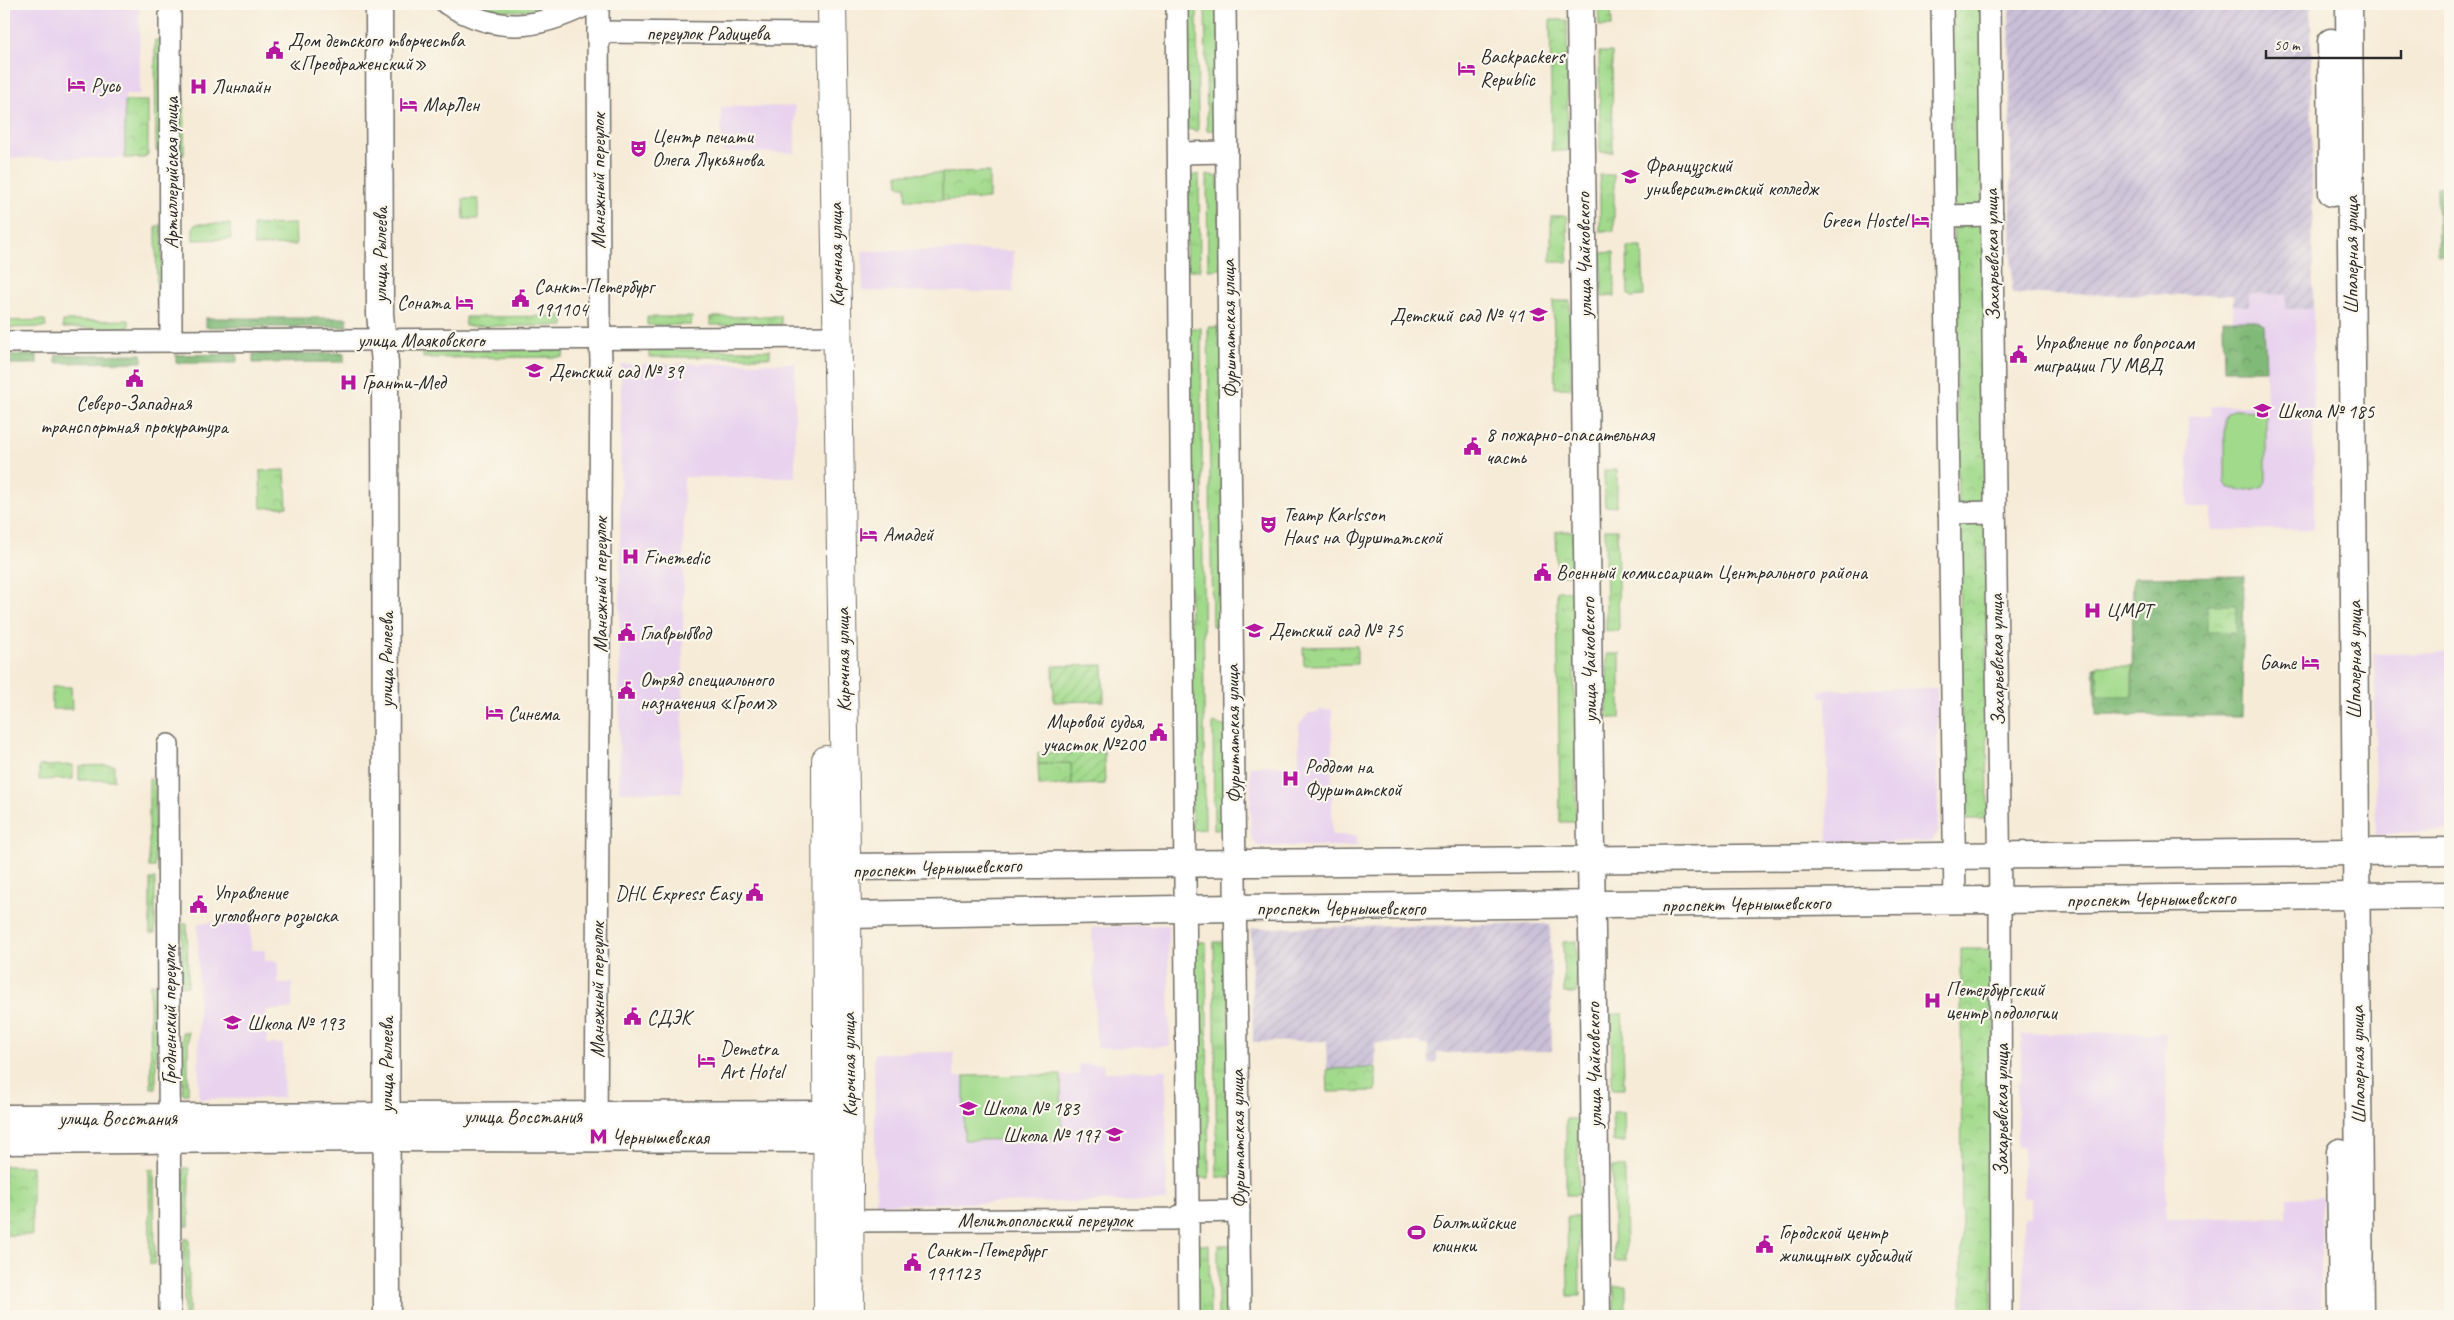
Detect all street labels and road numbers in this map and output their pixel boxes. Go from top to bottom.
street label: переулок Радищева [646,21,772,46]
street label: Артиллерийская улица [159,95,184,249]
street label: Манежный переулок [586,112,611,249]
street label: Захарьевская улица [1978,187,2006,321]
street label: улица Чайковского [1570,191,1598,319]
street label: Шпалерная улица [2339,195,2364,314]
street label: Кирочная улица [823,202,849,307]
street label: улица Рылеева [368,205,393,304]
street label: Фурштатская улица [1215,258,1243,399]
street label: улица Маяковского [356,328,486,353]
street label: Манежный переулок [588,516,613,653]
street label: Захарьевская улица [1983,592,2011,726]
street label: улица Чайковского [1575,596,1603,724]
street label: Шпалерная улица [2342,600,2367,719]
street label: Кирочная улица [830,607,856,712]
street label: улица Рылеева [374,610,399,709]
street label: Фурштатская улица [1219,663,1247,804]
street label: проспект Чернышевского [852,853,1023,883]
street label: проспект Чернышевского [2066,885,2237,913]
street label: проспект Чернышевского [1661,890,1832,918]
street label: проспект Чернышевского [1256,896,1427,921]
street label: Манежный переулок [585,921,610,1058]
street label: Гродненский переулок [157,944,182,1085]
street label: улица Чайковского [1580,1001,1608,1129]
street label: Шпалерная улица [2344,1004,2372,1124]
street label: Кирочная улица [836,1012,862,1117]
street label: улица Рылеева [374,1015,399,1114]
street label: Захарьевская улица [1989,1042,2014,1176]
street label: Фурштатская улица [1224,1068,1252,1209]
street label: улица Восстания [463,1104,583,1129]
street label: улица Восстания [58,1106,178,1131]
street label: Мелитопольский переулок [958,1208,1134,1233]

